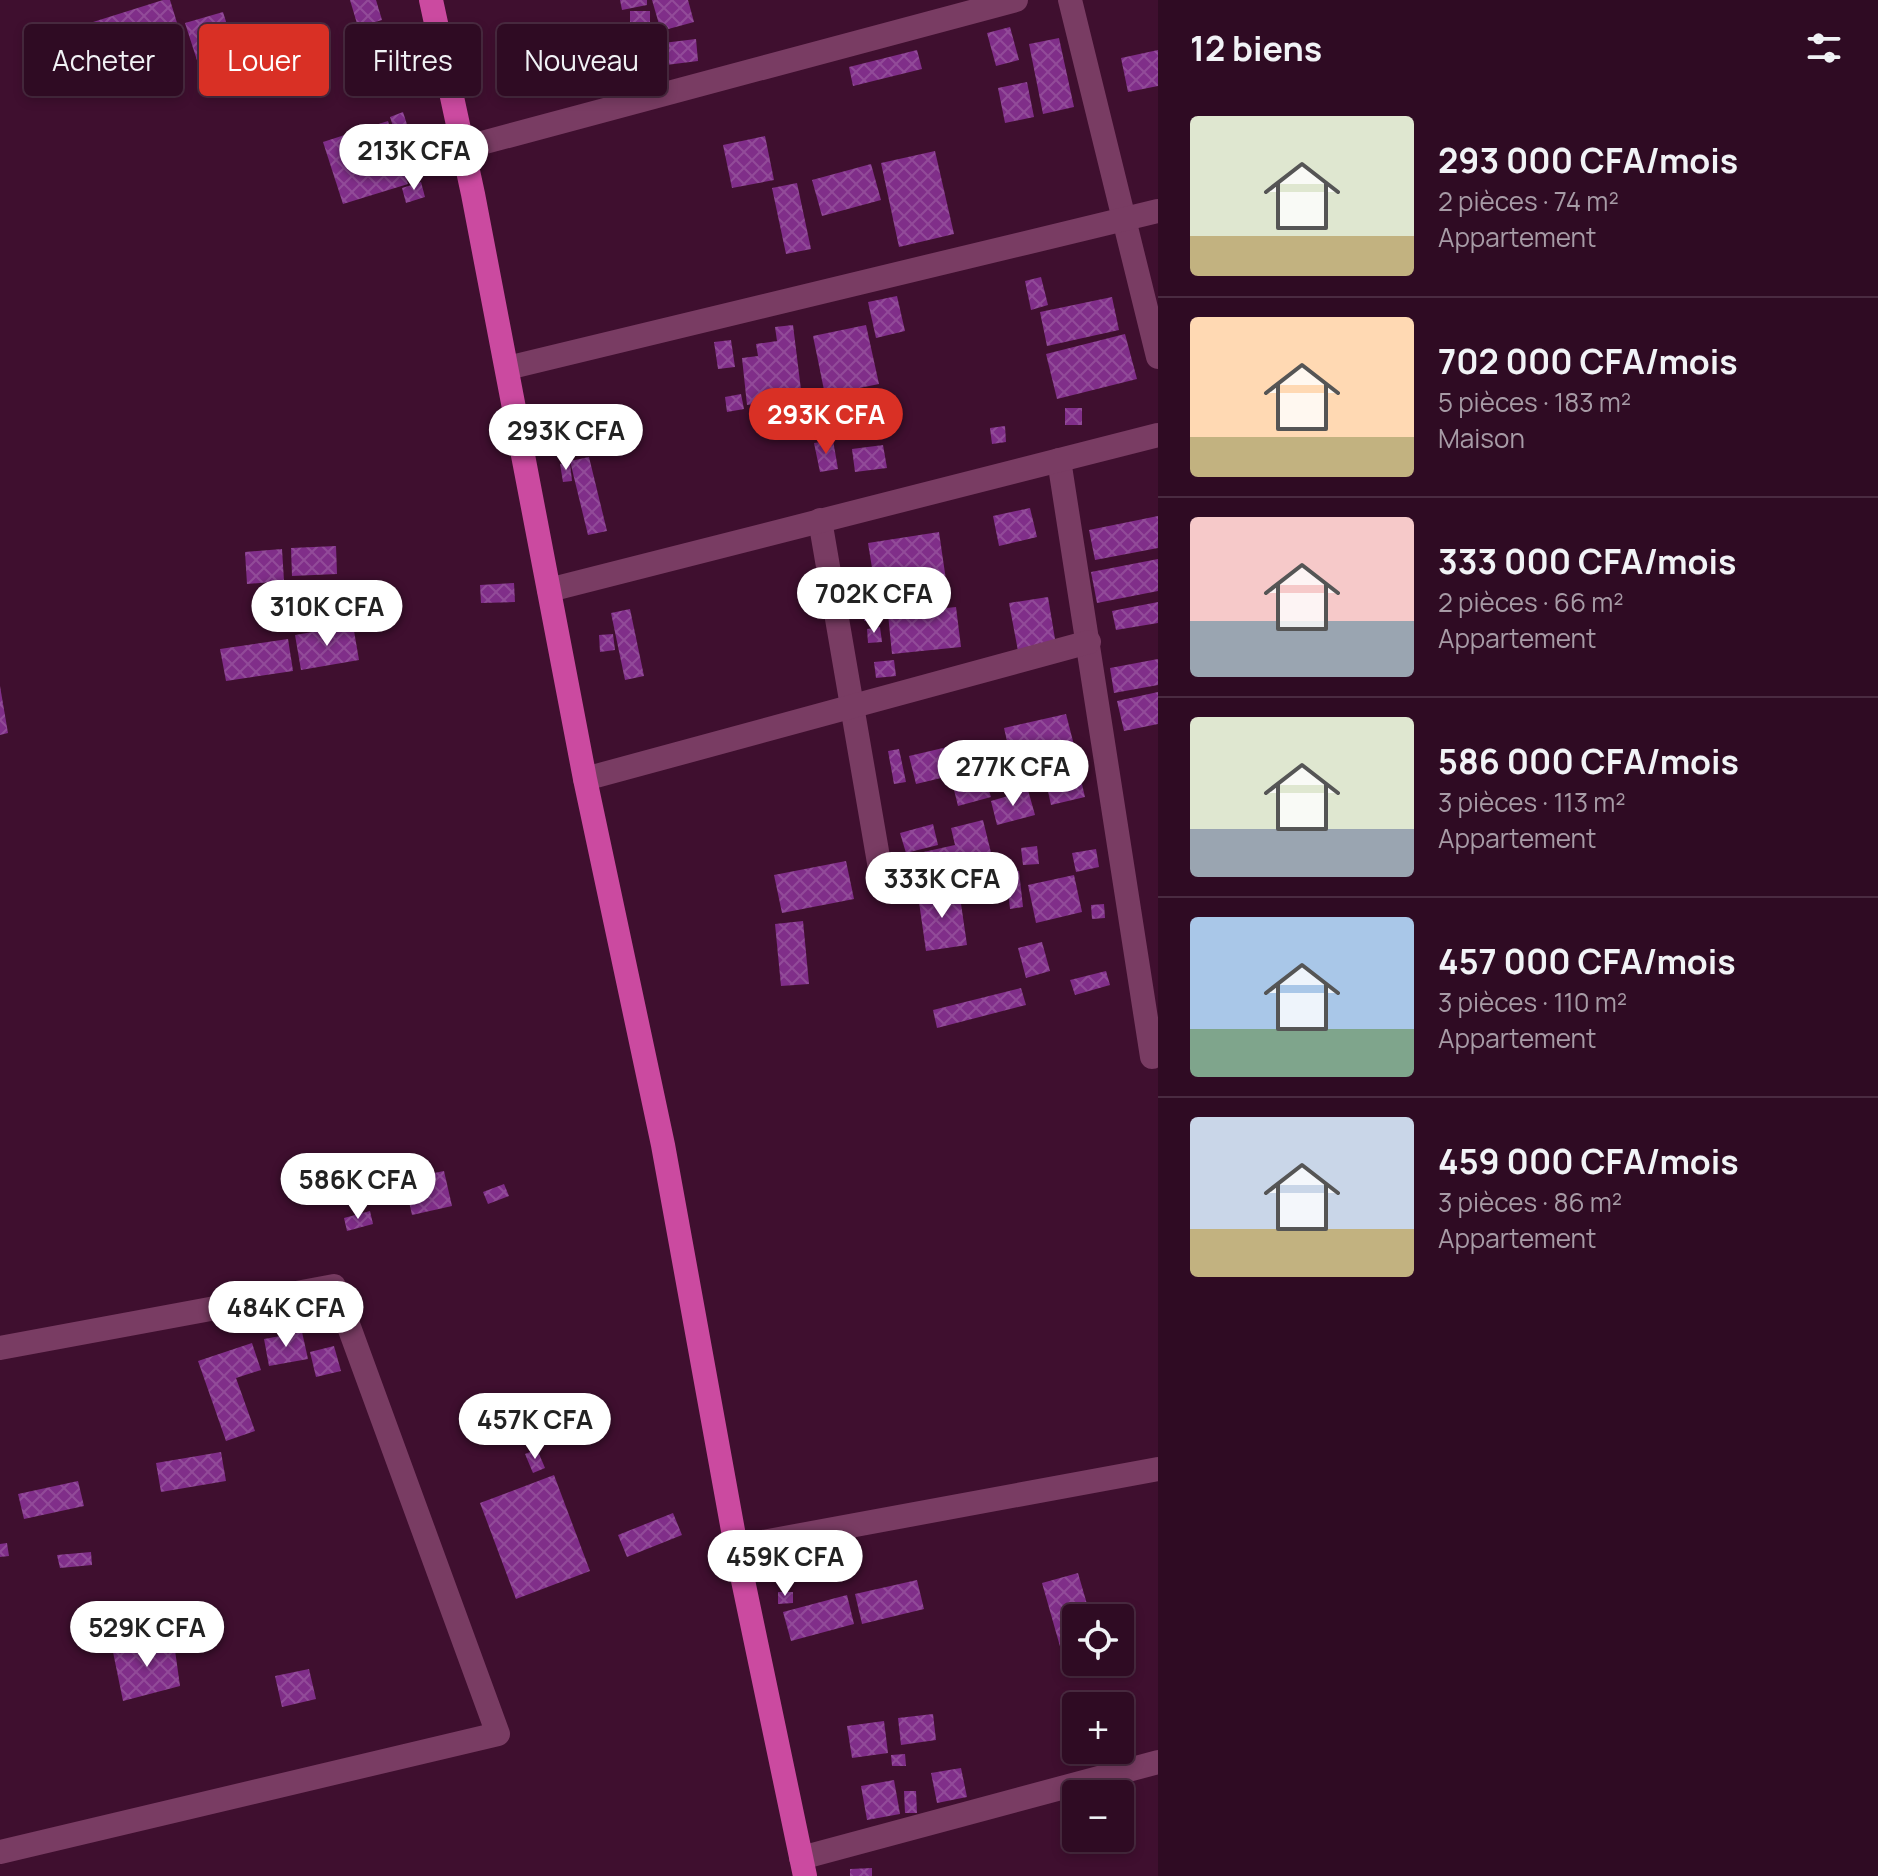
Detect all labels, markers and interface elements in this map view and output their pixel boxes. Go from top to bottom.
chip: Acheter [24,24,183,96]
chip: Louer [199,24,329,96]
chip: Filtres [345,24,481,96]
chip: Nouveau [497,24,667,96]
text: 12 biens [1190,25,1322,71]
icon: filters [1802,26,1846,70]
pin: 213K CFA [331,124,497,192]
text: 213K CFA [357,132,471,168]
text: 293 000 CFA/mois [1438,137,1738,183]
icon: home [1254,148,1350,244]
text: 2 pièces · 74 m² [1438,183,1619,219]
text: Appartement [1438,219,1596,255]
text: 702 000 CFA/mois [1438,338,1738,384]
icon: home [1254,349,1350,445]
text: 5 pièces · 183 m² [1438,384,1631,420]
pin: 293K CFA [743,388,909,456]
text: 293K CFA [767,396,885,432]
pin: 293K CFA [483,404,649,472]
text: 293K CFA [507,412,625,448]
text: Maison [1438,420,1525,456]
text: 333 000 CFA/mois [1438,538,1736,584]
icon: home [1254,549,1350,645]
pin: 702K CFA [791,567,957,635]
text: 702K CFA [815,575,933,611]
pin: 310K CFA [244,580,410,648]
text: 2 pièces · 66 m² [1438,584,1624,620]
text: 310K CFA [269,588,385,624]
text: Appartement [1438,620,1596,656]
text: 586 000 CFA/mois [1438,738,1739,784]
pin: 277K CFA [930,740,1096,808]
text: 277K CFA [956,748,1070,784]
icon: home [1254,749,1350,845]
text: 3 pièces · 113 m² [1438,784,1626,820]
text: Appartement [1438,820,1596,856]
pin: 333K CFA [859,852,1025,920]
text: 333K CFA [884,860,1000,896]
text: 457 000 CFA/mois [1438,938,1736,984]
icon: home [1254,949,1350,1045]
text: 3 pièces · 110 m² [1438,984,1627,1020]
text: Appartement [1438,1020,1596,1056]
text: 459 000 CFA/mois [1438,1138,1739,1184]
icon: home [1254,1149,1350,1245]
pin: 586K CFA [275,1153,441,1221]
text: 586K CFA [299,1161,417,1197]
text: 3 pièces · 86 m² [1438,1184,1622,1220]
text: Appartement [1438,1220,1596,1256]
pin: 484K CFA [203,1281,369,1349]
text: 484K CFA [226,1289,346,1325]
pin: 457K CFA [452,1393,618,1461]
text: 457K CFA [477,1401,593,1437]
pin: 459K CFA [702,1530,868,1598]
text: 459K CFA [726,1538,844,1574]
pin: 529K CFA [64,1601,230,1669]
map controls [1062,1604,1134,1852]
button: locate [1062,1604,1134,1676]
text: 529K CFA [88,1609,206,1645]
button: + [1062,1692,1134,1764]
button: − [1062,1780,1134,1852]

